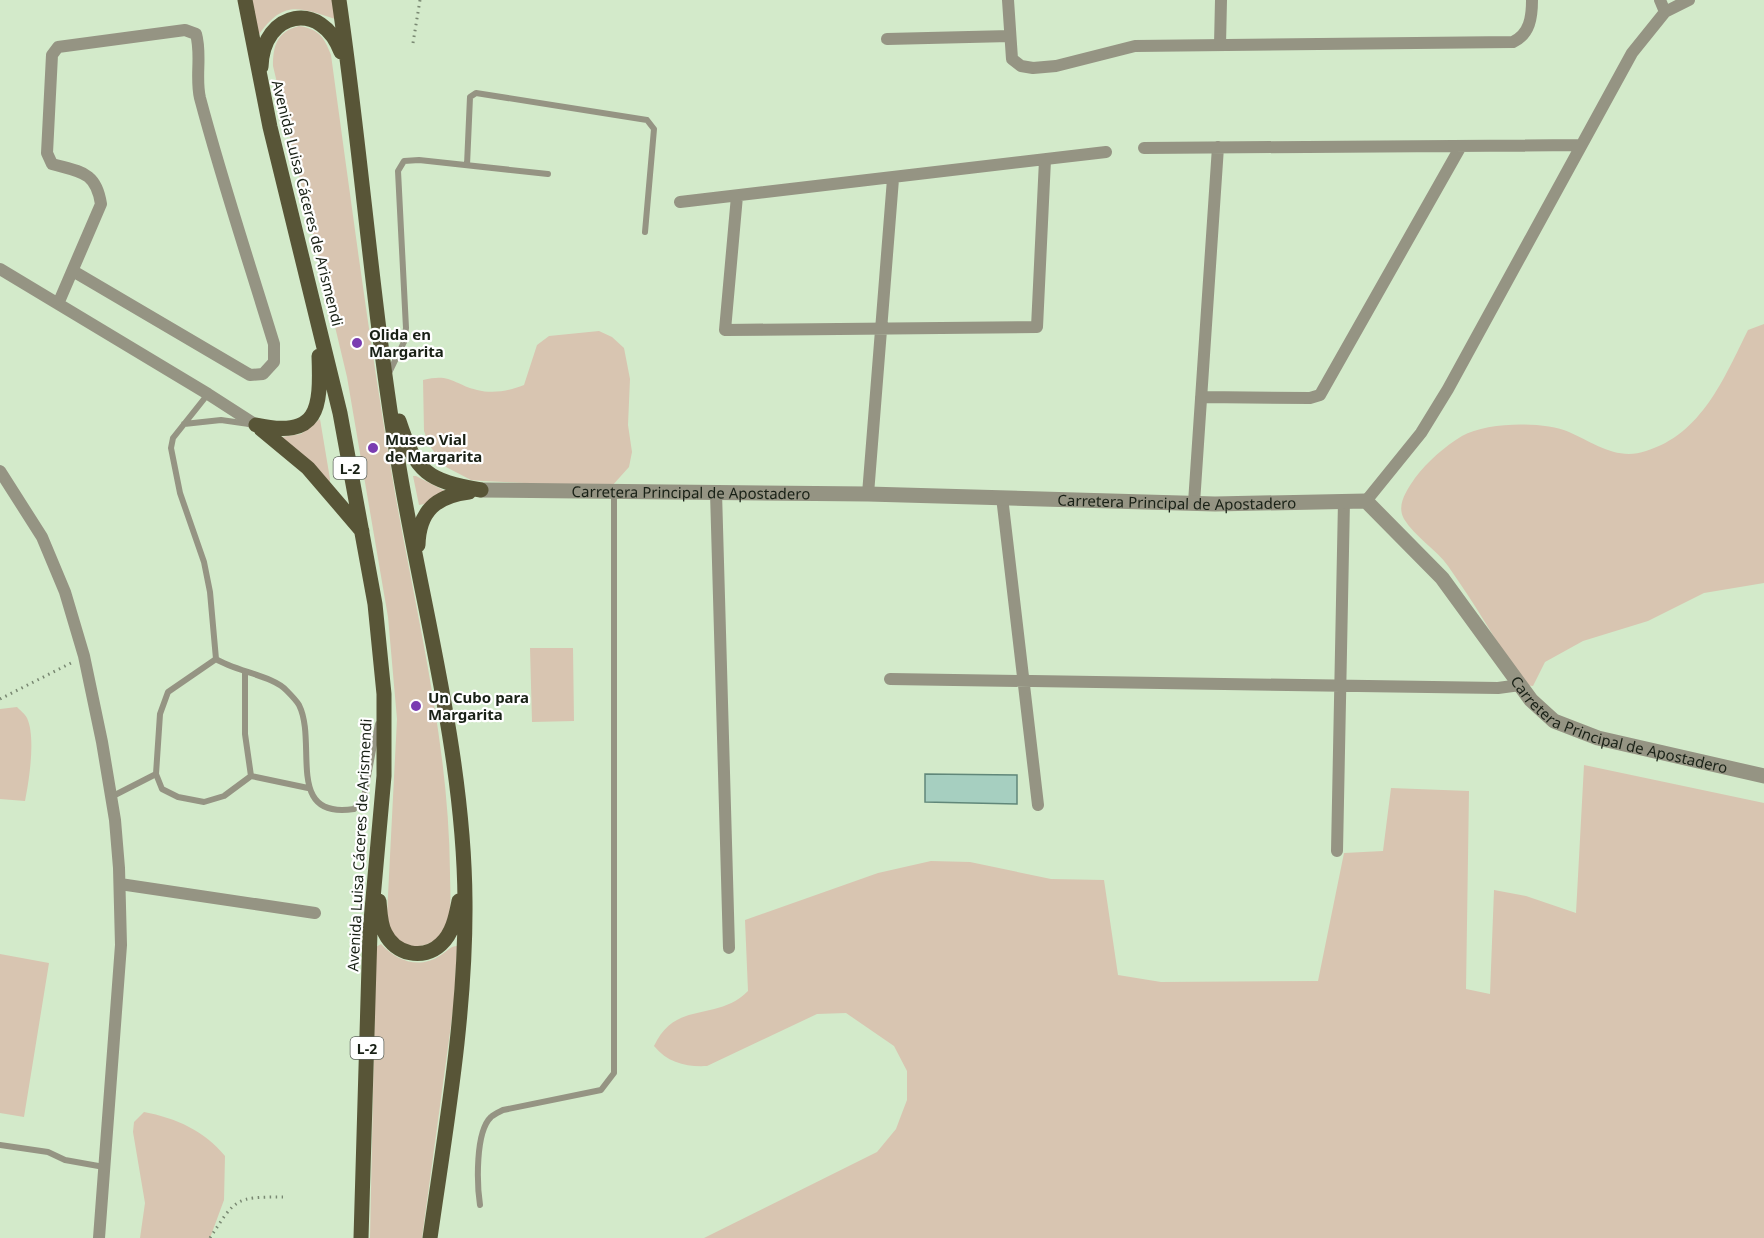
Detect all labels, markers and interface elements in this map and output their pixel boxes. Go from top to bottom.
street label: Avenida Luisa Cáceres de Arismendi [268,78,348,328]
place label: Olida en Margarita [369,324,444,361]
marker: Olida en Margarita [350,336,364,350]
place label: Museo Vial de Margarita [385,429,482,466]
marker: Museo Vial de Margarita [366,441,380,455]
road number: L-2 [334,457,366,479]
street label: Carretera Principal de Apostadero [571,481,810,503]
street label: Carretera Principal de Apostadero [1057,489,1296,514]
street label: Carretera Principal de Apostadero [1507,672,1730,777]
place label: Un Cubo para Margarita [428,687,529,724]
marker: Un Cubo para Margarita [409,699,423,713]
street label: Avenida Luisa Cáceres de Arismendi [342,718,376,972]
road number: L-2 [350,1037,384,1059]

